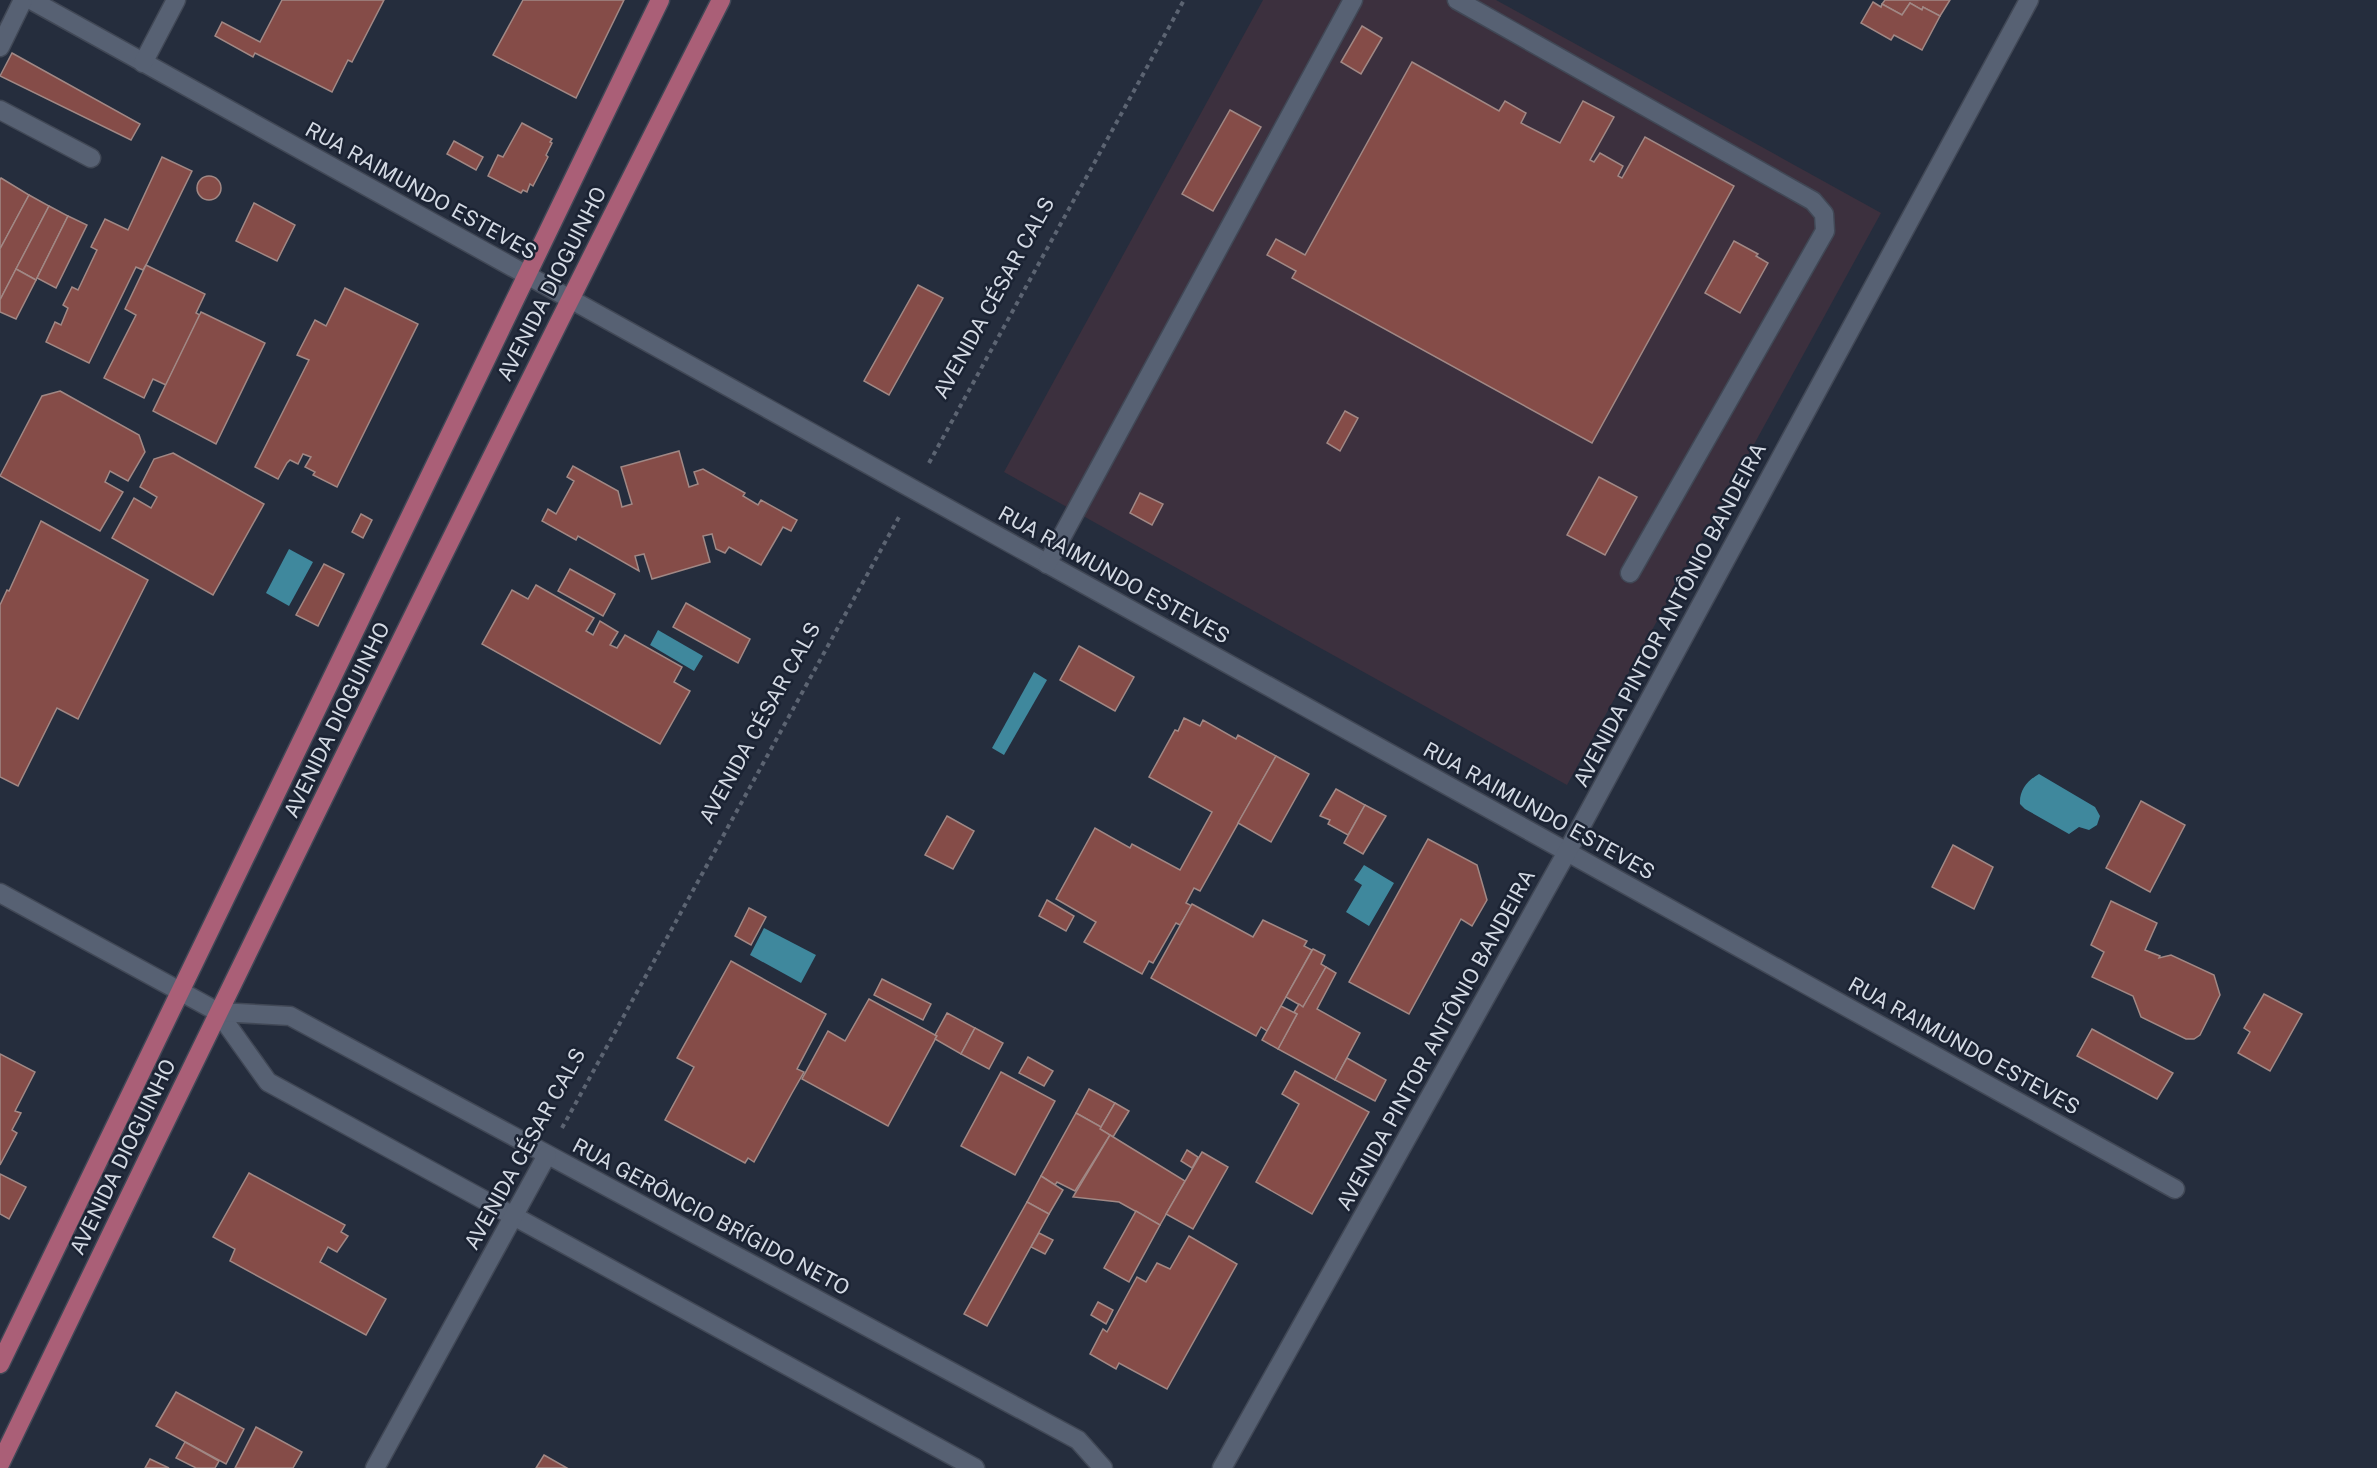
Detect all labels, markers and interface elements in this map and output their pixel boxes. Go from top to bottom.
street label: RUA RAIMUNDO ESTEVES [301,116,541,265]
street label: AVENIDA DIOGUINHO [492,182,611,385]
street label: AVENIDA CÉSAR CALS [928,193,1059,403]
street label: AVENIDA PINTOR ANTÔNIO BANDEIRA [1568,438,1771,791]
street label: RUA RAIMUNDO ESTEVES [994,500,1234,649]
street label: AVENIDA DIOGUINHO [278,618,395,822]
street label: AVENIDA CÉSAR CALS [694,618,825,828]
street label: RUA RAIMUNDO ESTEVES [1419,736,1659,885]
street label: AVENIDA PINTOR ANTÔNIO BANDEIRA [1331,865,1540,1215]
street label: RUA RAIMUNDO ESTEVES [1844,971,2084,1120]
street label: AVENIDA CÉSAR CALS [459,1044,590,1254]
street label: AVENIDA DIOGUINHO [64,1055,181,1259]
street label: RUA GERÔNCIO BRÍGIDO NETO [568,1133,854,1300]

